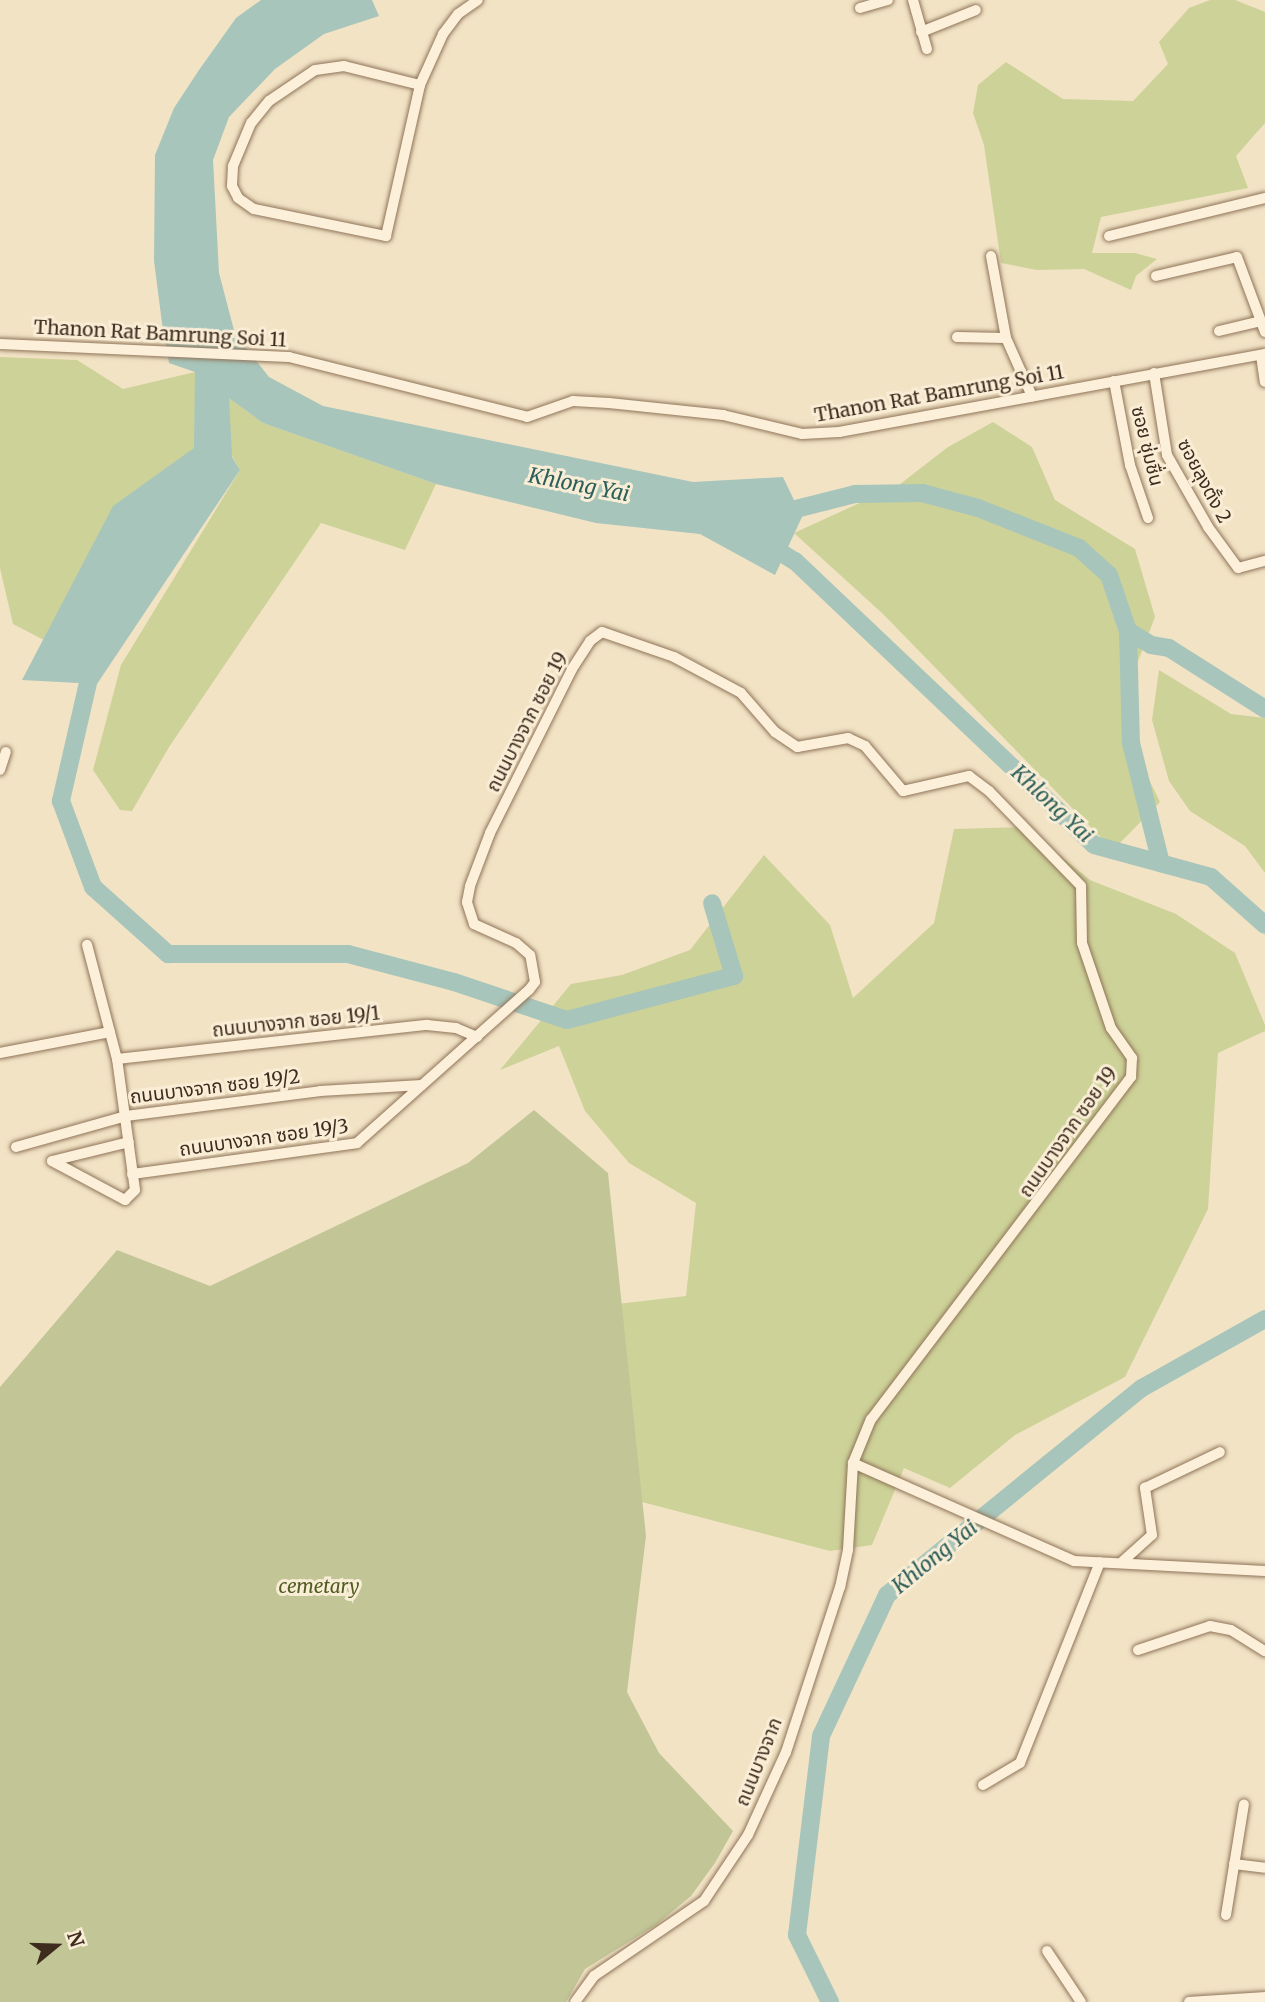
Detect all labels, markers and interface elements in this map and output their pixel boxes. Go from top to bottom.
street label: Thanon Rat Bamrung Soi 11 [33,316,287,352]
street label: Thanon Rat Bamrung Soi 11 [813,361,1065,427]
street label: ซอย ชุ่มชื่น [1126,404,1168,488]
street label: ซอยลุงตั้ง 2 [1172,435,1236,527]
water label: Khlong Yai [526,463,632,507]
street label: ถนนบางจาก ซอย 19 [482,648,572,796]
water label: Khlong Yai [1006,760,1098,848]
street label: ถนนบางจาก ซอย 19/1 [211,1002,381,1042]
street label: ถนนบางจาก ซอย 19 [1014,1062,1122,1202]
street label: ถนนบางจาก ซอย 19/2 [129,1065,301,1109]
street label: ถนนบางจาก ซอย 19/3 [178,1115,350,1161]
water label: Khlong Yai [887,1515,983,1599]
park label: cemetary [279,1576,359,1598]
street label: ถนนบางจาก [731,1714,787,1810]
north arrow [21,1911,91,1981]
text: N [62,1928,90,1950]

